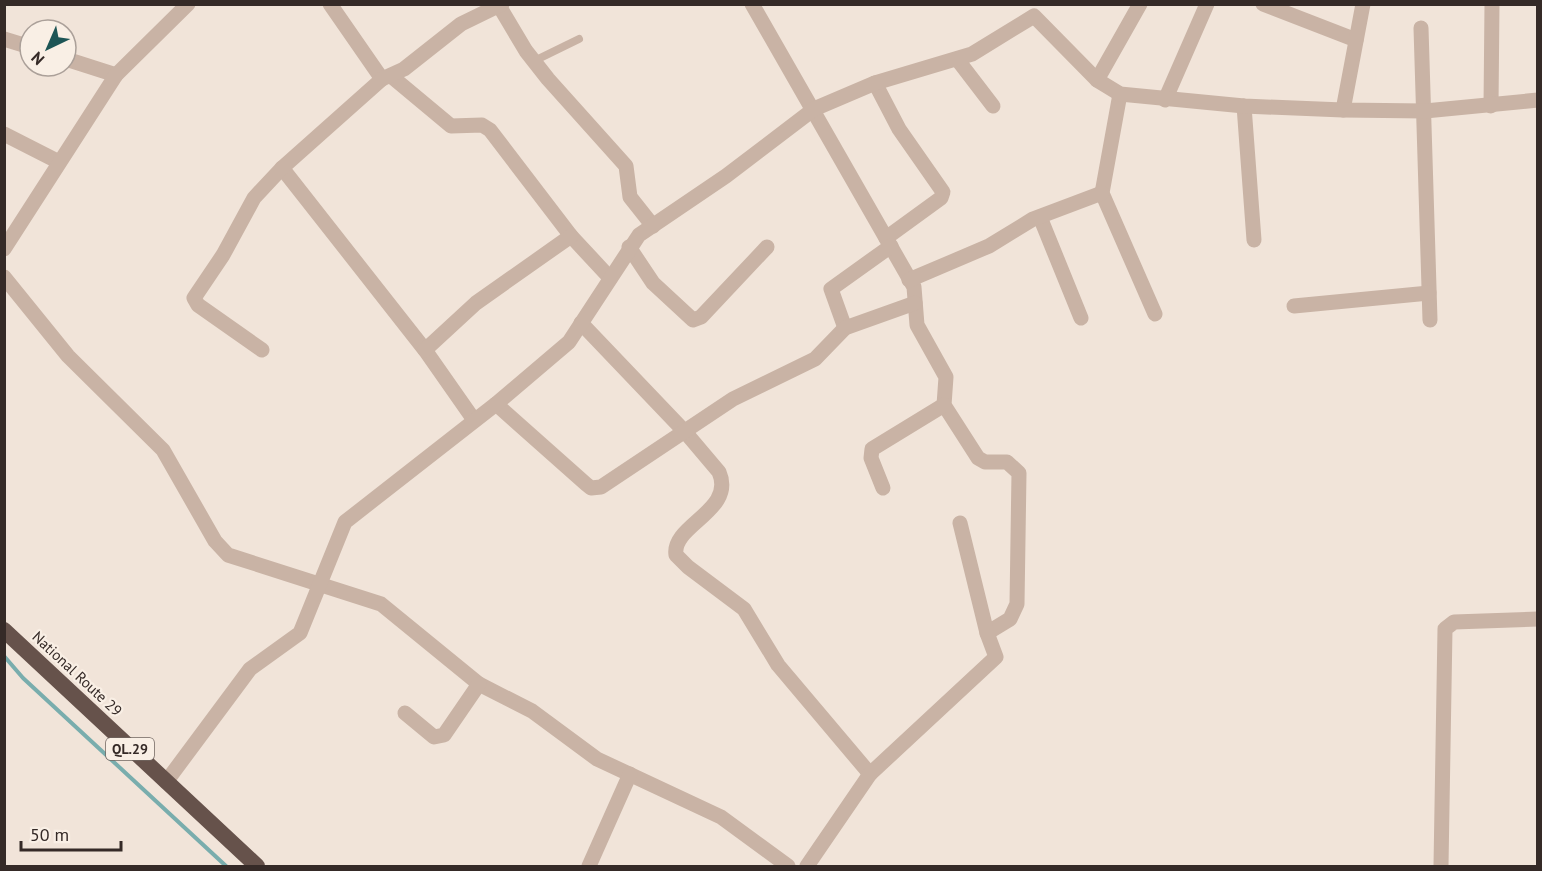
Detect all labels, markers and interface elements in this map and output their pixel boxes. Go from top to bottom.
north arrow [18,18,78,78]
text: N [27,48,48,70]
street label: National Route 29 [28,627,126,720]
road number: QL.29 [106,738,154,760]
scale bar [21,814,122,852]
text: 50 m [30,823,69,846]

